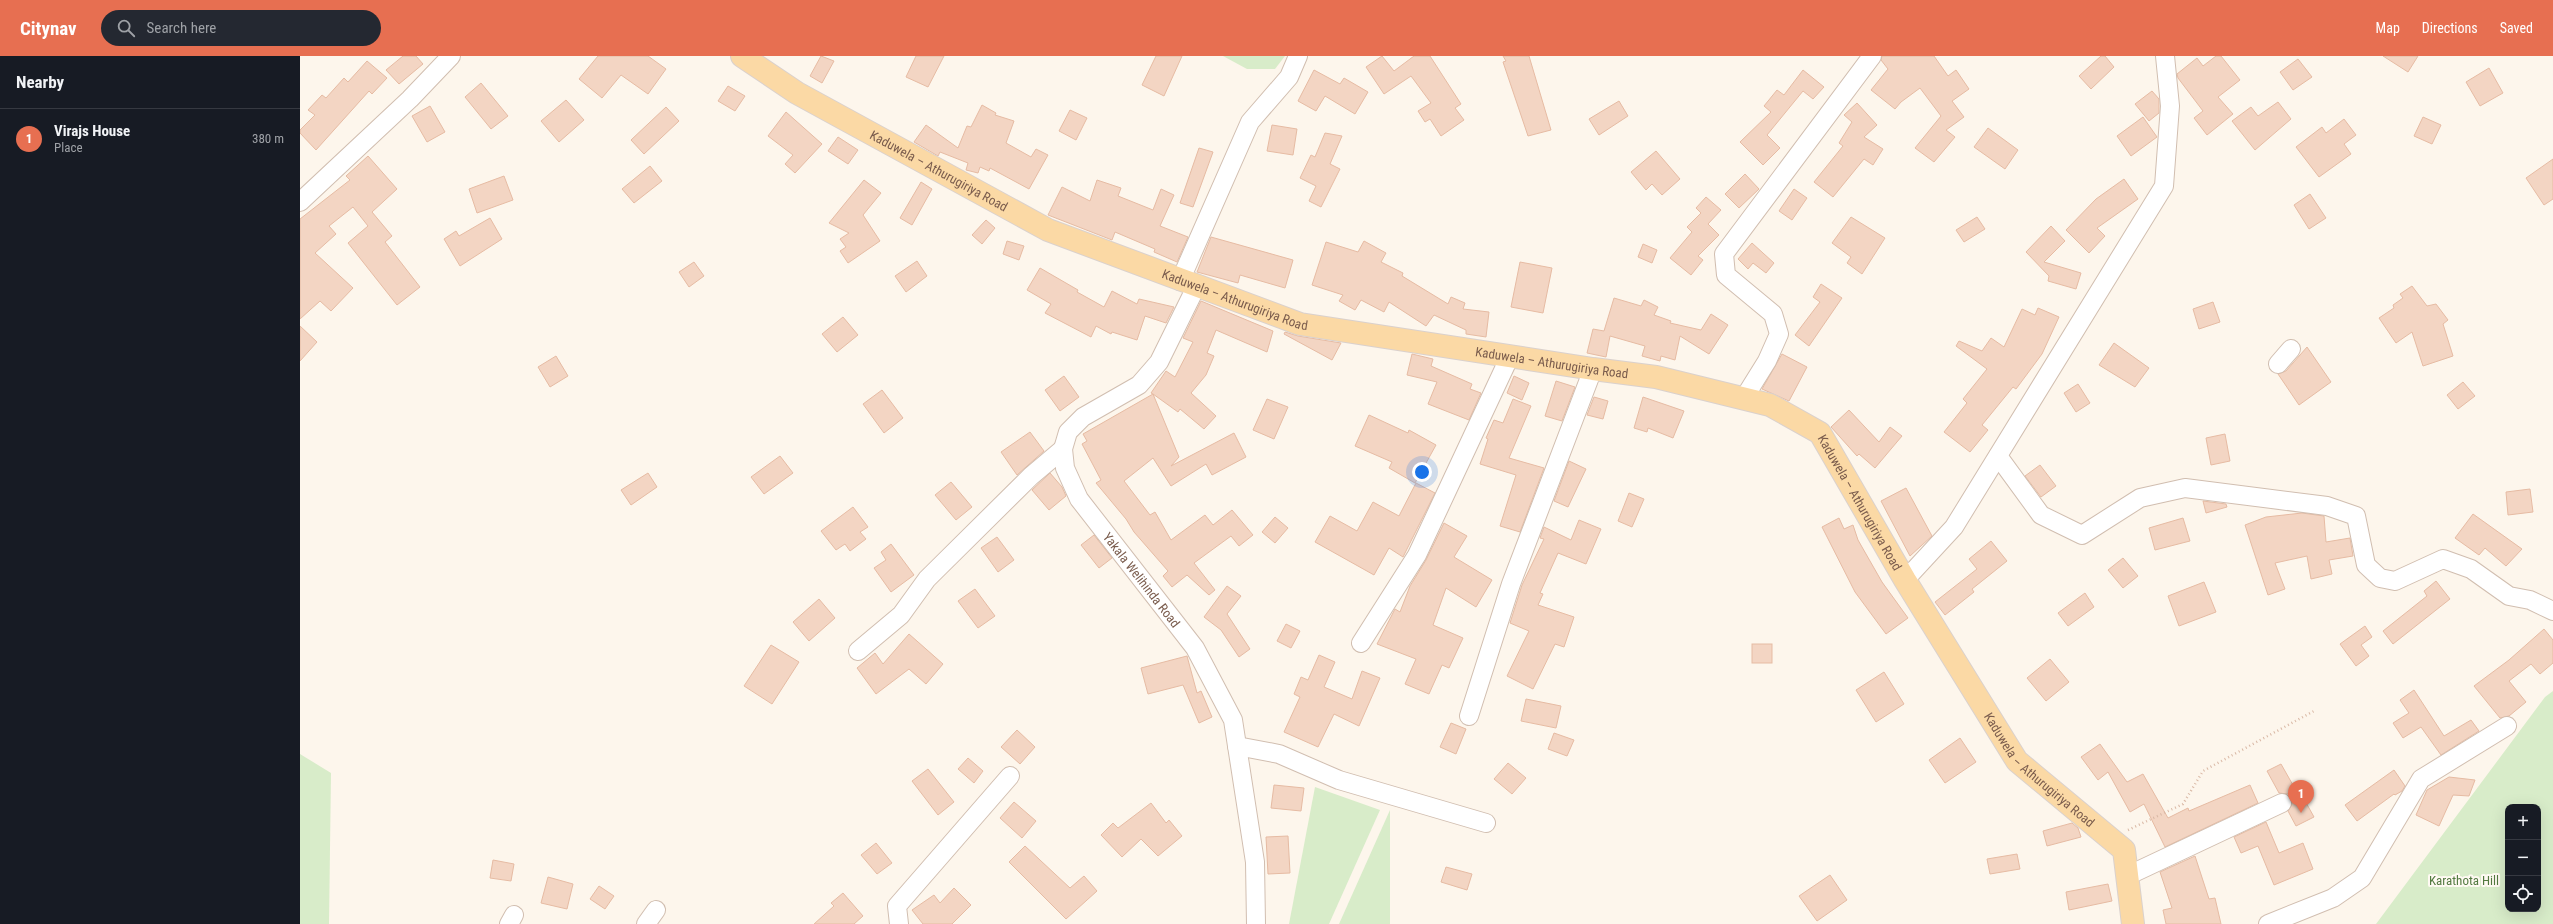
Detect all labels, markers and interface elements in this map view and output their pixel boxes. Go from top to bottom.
search box [101,10,381,46]
text: Citynav [20,17,77,40]
icon: search [115,17,137,39]
text: Search here [147,19,216,37]
text: Map [2376,20,2400,36]
text: Directions [2422,20,2478,36]
text: Saved [2500,20,2533,36]
text: Nearby [16,72,64,92]
text: Virajs House [54,122,130,140]
street label: Kaduwela – Athurugiriya Road [868,127,1010,214]
text: 1 [26,131,32,146]
text: 380 m [252,131,284,146]
text: Place [54,140,83,155]
street label: Kaduwela – Athurugiriya Road [1160,266,1309,333]
street label: Kaduwela – Athurugiriya Road [1474,344,1629,381]
street label: Kaduwela – Athurugiriya Road [1815,432,1905,573]
your location [1412,462,1432,482]
street label: Yakala Welihinda Road [1100,529,1183,630]
street label: Kaduwela – Athurugiriya Road [1981,710,2098,830]
pin: 1 [2288,780,2314,813]
map controls [2505,804,2541,912]
button: + [2505,804,2541,840]
button: − [2505,840,2541,876]
park label: Karathota Hill [2429,873,2499,888]
button: locate [2505,876,2541,912]

